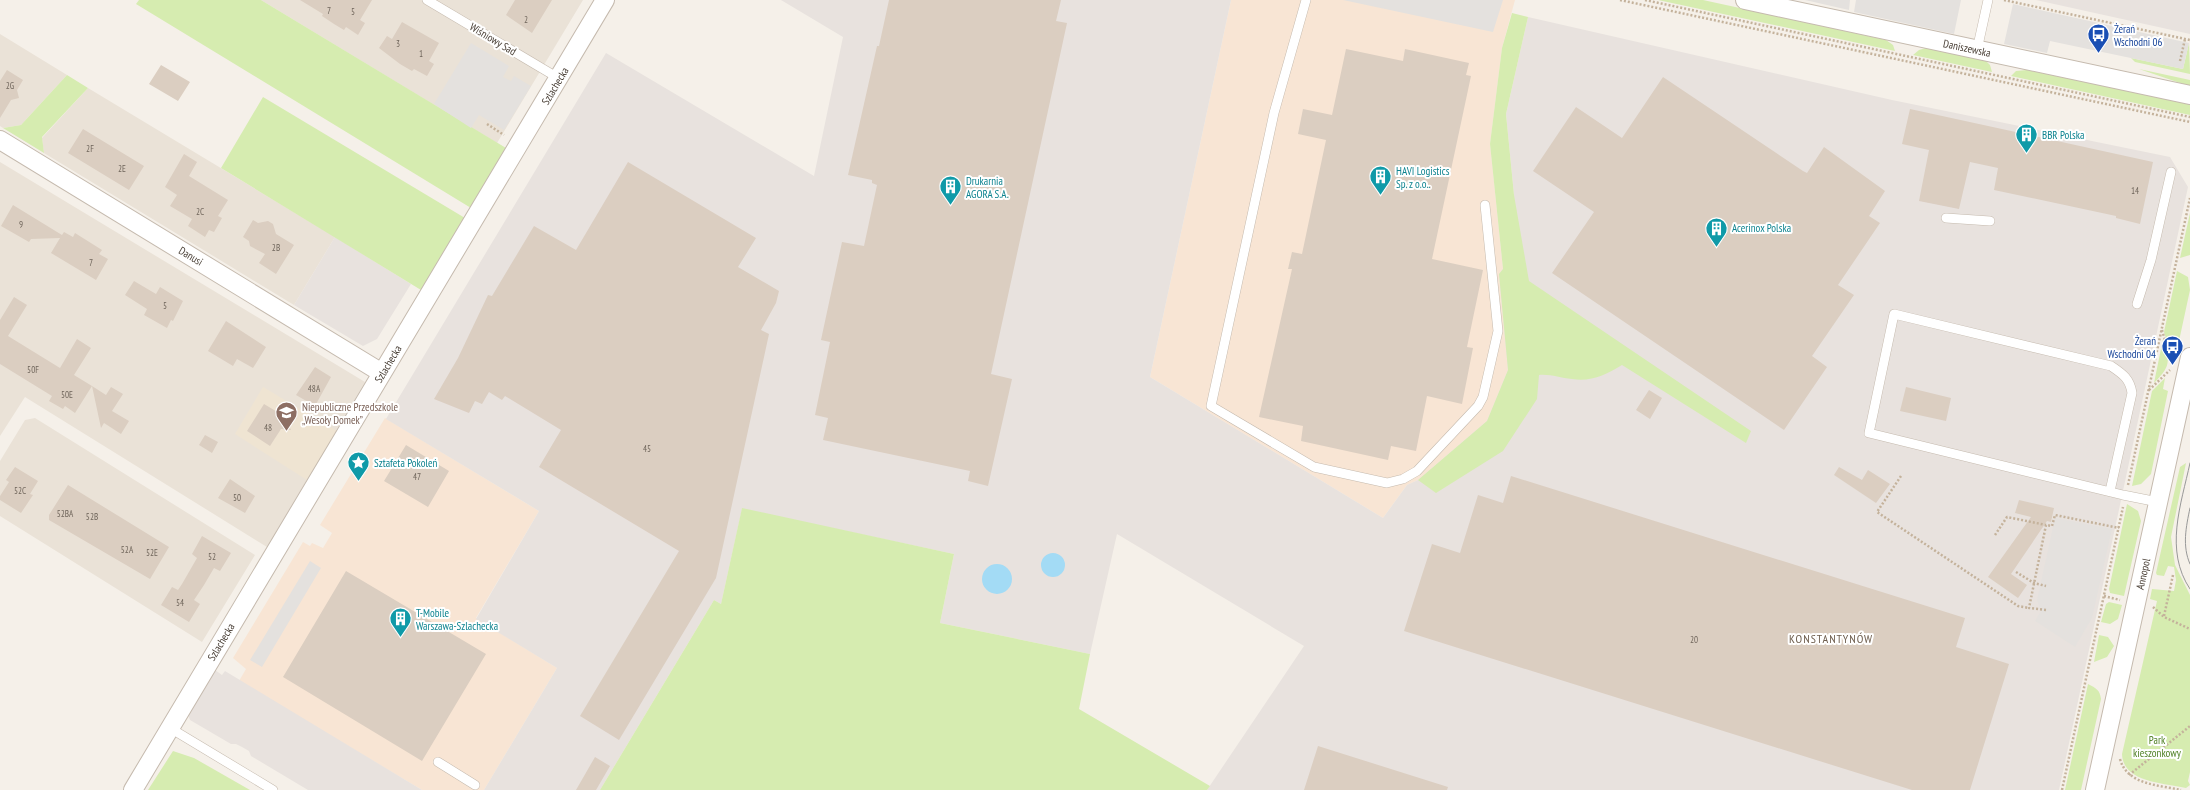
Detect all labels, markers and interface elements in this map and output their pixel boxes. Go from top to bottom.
house number: 7 [327,5,331,16]
house number: 5 [351,6,355,17]
house number: 2 [524,14,528,25]
street label: Wiśniowy Sad [467,20,519,59]
bus stop icon: Żerań Wschodni 06 [2085,22,2111,55]
place label: Żerań Wschodni 06 [2114,22,2163,49]
street label: Daniszewska [1942,36,1992,60]
house number: 3 [396,38,400,49]
house number: 1 [419,48,423,59]
street label: Szlachecka [538,65,572,107]
house number: 2G [6,80,15,91]
building icon: BBR Polska [2013,122,2039,155]
place label: BBR Polska [2042,128,2084,142]
house number: 2F [86,143,94,154]
house number: 2E [118,163,126,174]
building icon: HAVI Logistics Sp. z o.o.. [1367,164,1393,197]
place label: HAVI Logistics Sp. z o.o.. [1396,164,1450,191]
building icon: Drukarnia AGORA S.A. [937,174,963,207]
place label: Drukarnia AGORA S.A. [966,174,1009,201]
house number: 14 [2131,185,2139,196]
house number: 2C [196,206,204,217]
building icon: Acerinox Polska [1703,215,1729,248]
house number: 9 [19,219,23,230]
place label: Acerinox Polska [1732,221,1791,235]
house number: 2B [272,242,280,253]
street label: Danusi [176,243,206,269]
house number: 7 [89,257,93,268]
house number: 5 [163,300,167,311]
place label: Żerań Wschodni 04 [2108,334,2156,361]
bus stop icon: Żerań Wschodni 04 [2159,334,2185,367]
street label: Szlachecka [371,343,405,385]
house number: 50F [27,364,39,375]
house number: 48A [308,383,321,394]
house number: 50E [61,389,73,400]
school or university icon: Niepubliczne Przedszkole „Wesoły Domek” [273,400,299,433]
place label: Niepubliczne Przedszkole „Wesoły Domek” [302,400,399,427]
house number: 48 [264,422,272,433]
house number: 45 [643,443,651,454]
place icon: Sztafeta Pokoleń [346,450,372,483]
place label: Sztafeta Pokoleń [374,456,438,470]
house number: 47 [413,471,421,482]
house number: 52C [14,485,26,496]
house number: 50 [233,492,241,503]
house number: 52BA [57,508,74,519]
house number: 52B [86,511,98,522]
house number: 52A [121,544,134,555]
house number: 52E [146,547,158,558]
house number: 52 [208,551,216,562]
street label: Annopol [2133,557,2153,591]
house number: 54 [176,597,184,608]
building icon: T-Mobile Warszawa-Szlachecka [387,606,413,639]
place label: T-Mobile Warszawa-Szlachecka [416,606,498,633]
street label: Szlachecka [204,621,238,663]
district label: KONSTANTYNÓW [1789,631,1873,646]
house number: 20 [1690,634,1698,645]
park label: Park kieszonkowy [2133,733,2182,760]

